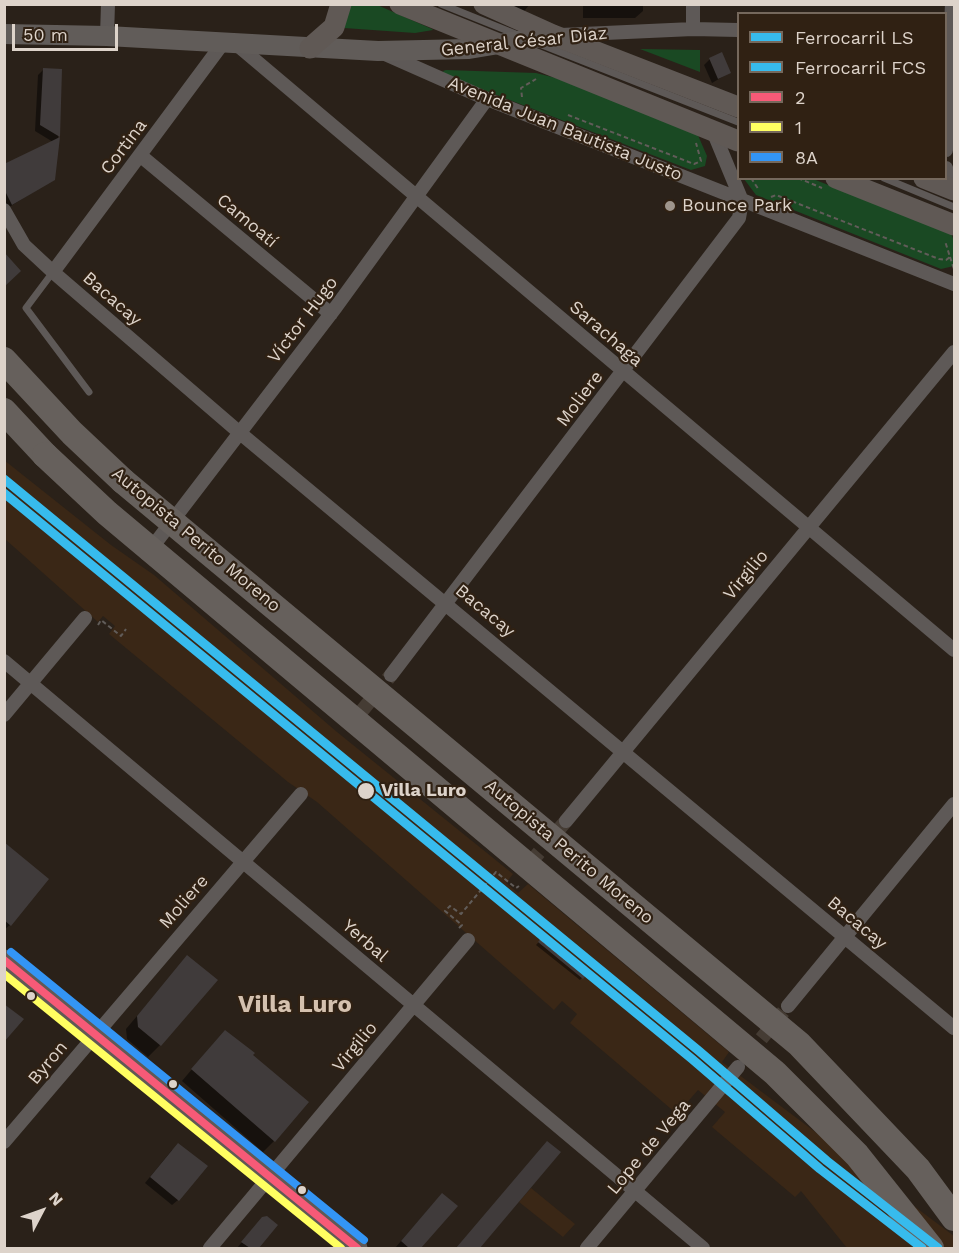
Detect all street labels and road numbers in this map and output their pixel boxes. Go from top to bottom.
street label: General César Díaz [440,23,608,61]
street label: Avenida Juan Bautista Justo [445,72,685,186]
street label: Cortina [96,115,152,179]
street label: Camoatí [212,189,282,253]
street label: Bacacay [78,267,146,331]
street label: Víctor Hugo [263,272,343,368]
street label: Sarachaga [565,296,647,372]
street label: Moliere [552,367,608,431]
street label: Autopista Perito Moreno [107,463,285,617]
street label: Virgilio [719,546,773,604]
street label: Bacacay [451,580,519,642]
street label: Autopista Perito Moreno [480,775,658,929]
street label: Moliere [155,871,213,933]
street label: Bacacay [823,892,891,954]
street label: Yerbal [338,915,392,967]
street label: Virgilio [328,1018,382,1076]
street label: Byron [24,1037,72,1089]
street label: Lope de Vega [603,1095,695,1199]

